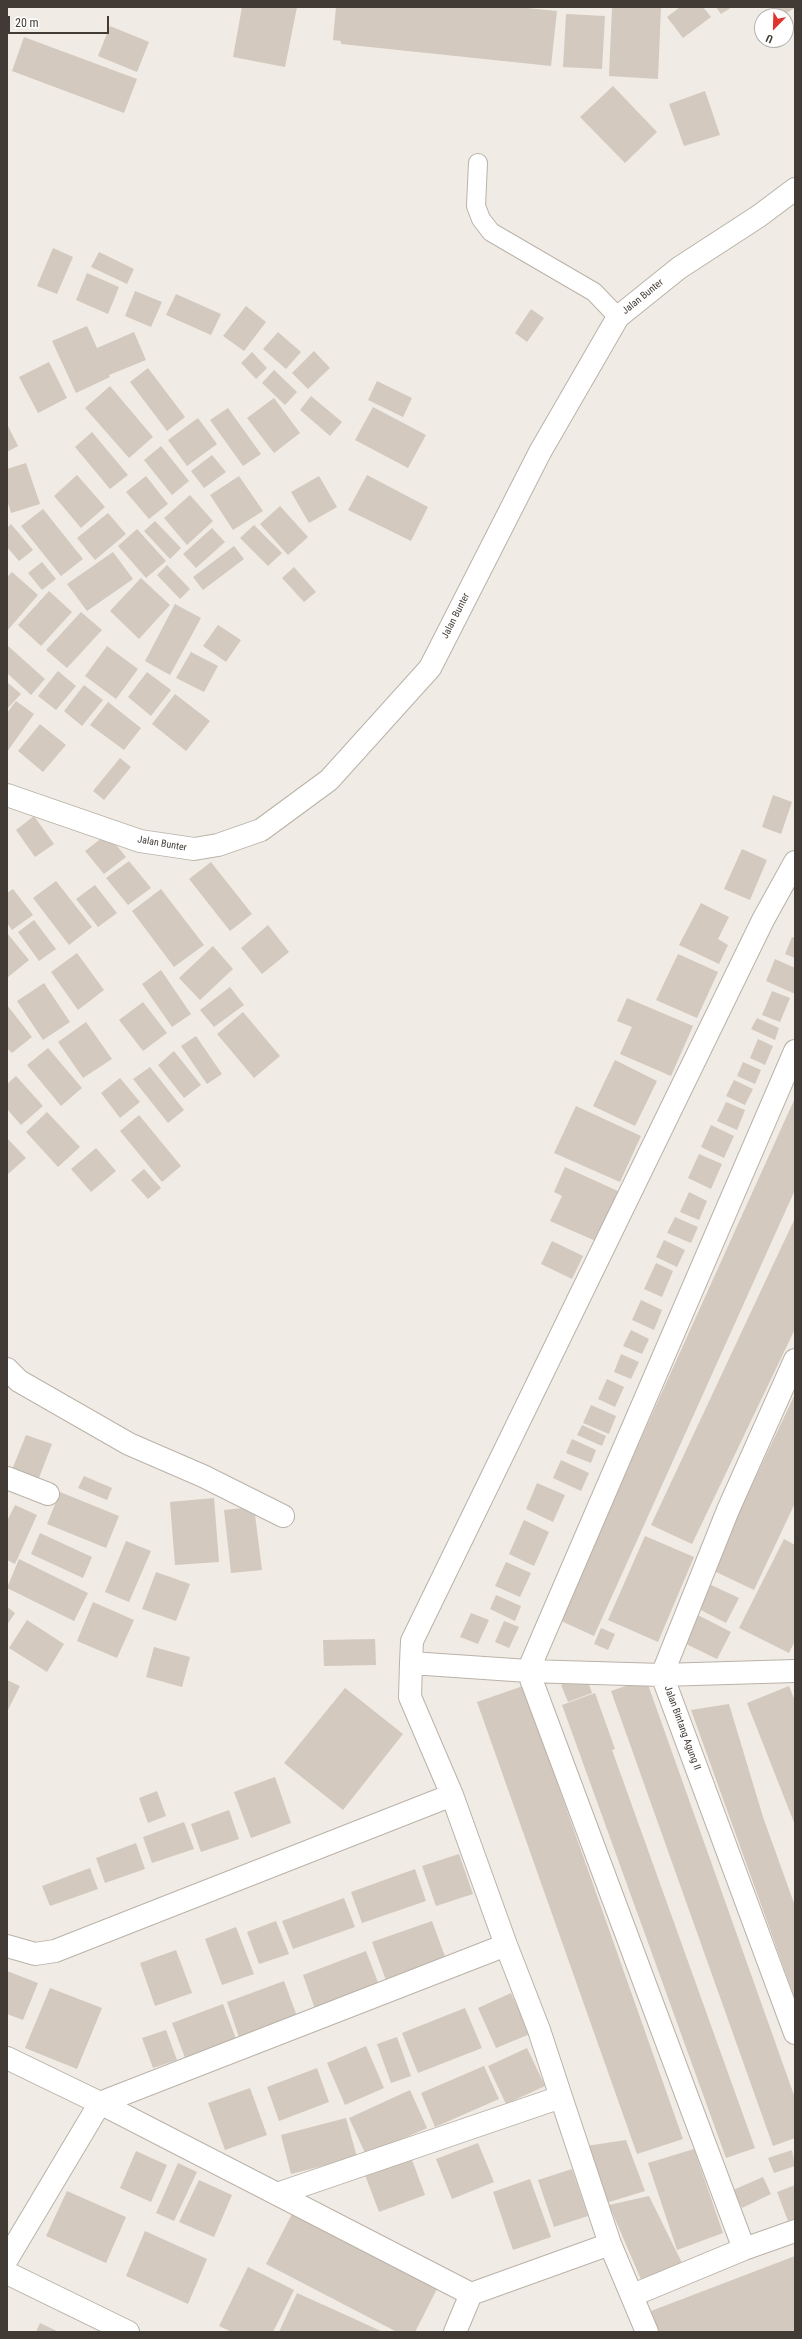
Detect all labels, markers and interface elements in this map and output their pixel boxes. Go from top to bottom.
scale bar [10,8,111,34]
north arrow [754,8,794,48]
text: 20 m [15,16,39,30]
text: U [764,31,775,46]
street label: Jalan Bunter [620,277,666,317]
street label: Jalan Bunter [439,591,473,641]
street label: Jalan Bunter [136,834,188,854]
street label: Jalan Bintang Agung II [661,1684,703,1772]

